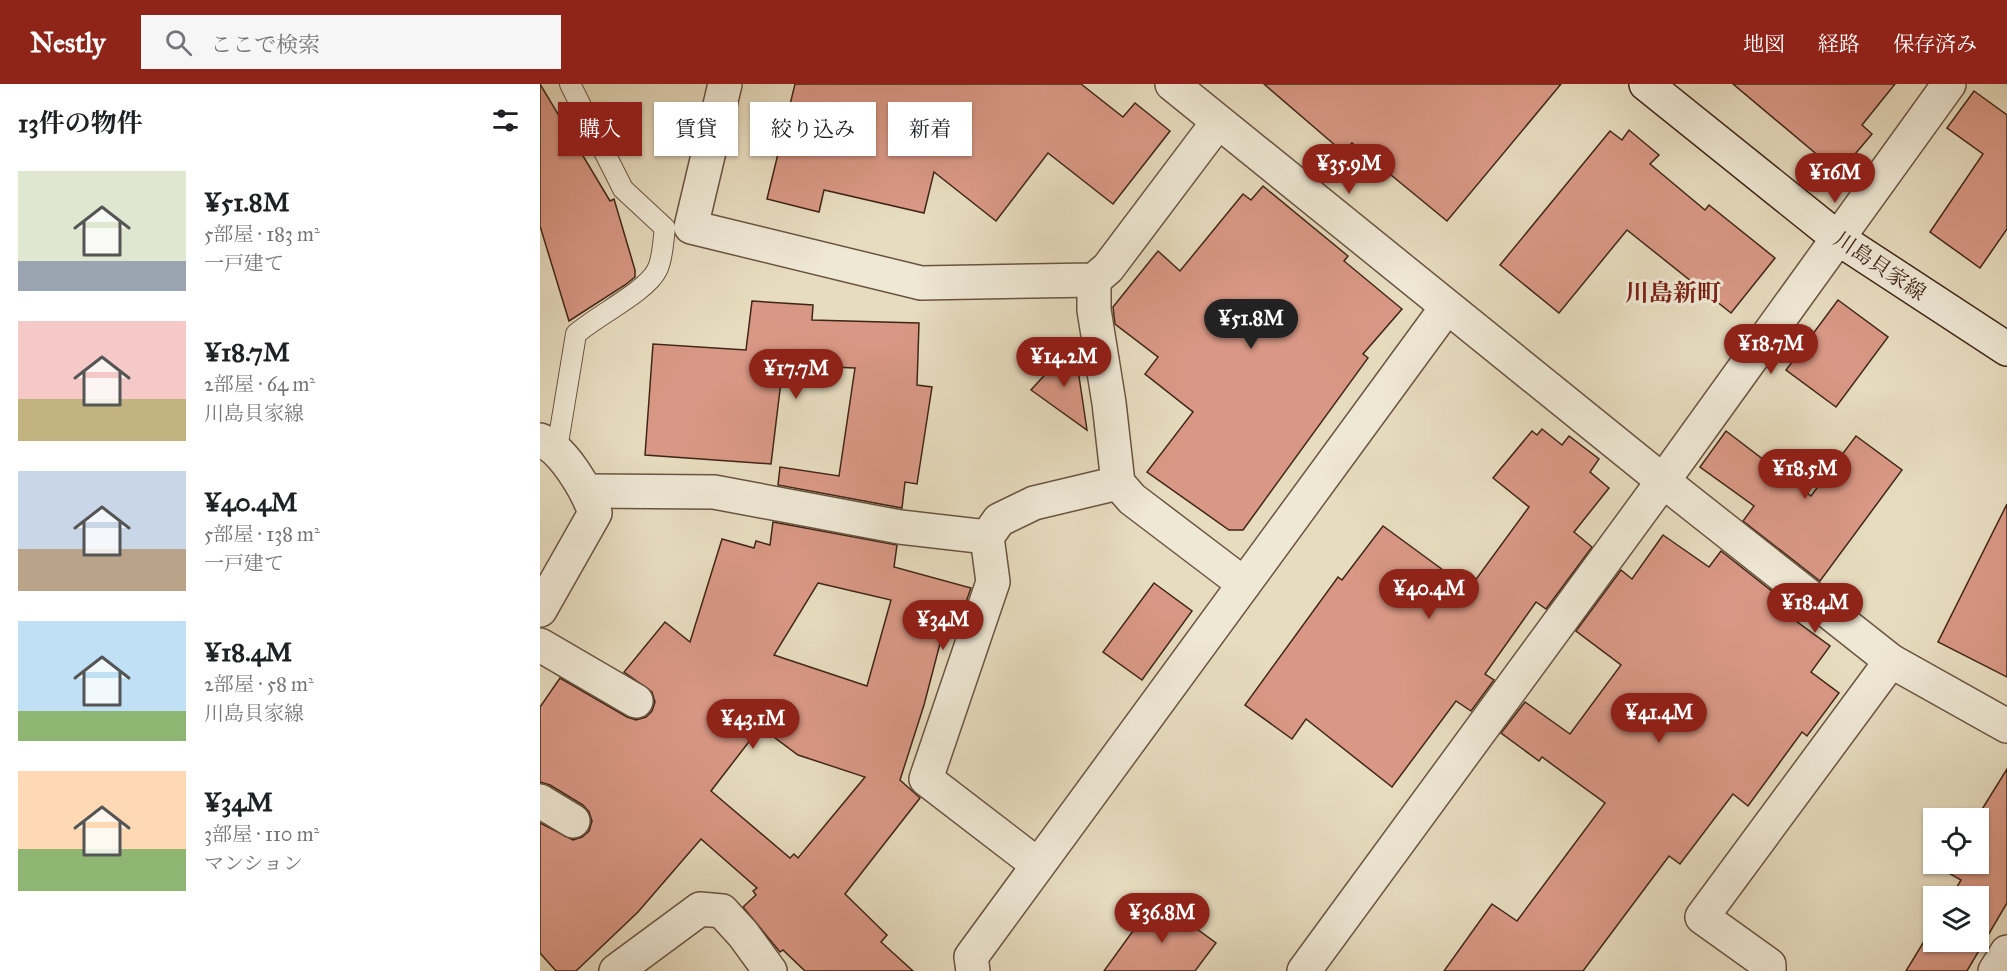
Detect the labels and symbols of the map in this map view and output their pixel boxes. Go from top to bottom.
pin: ¥35.9M [1300,144,1398,195]
pin: ¥16M [1799,153,1871,204]
street label: 川島貝家線 [1829,226,1931,306]
district label: 川島新町 [1625,278,1721,308]
pin: ¥51.8M [1202,299,1300,350]
pin: ¥18.7M [1722,324,1820,375]
pin: ¥14.2M [1015,337,1113,388]
pin: ¥17.7M [747,349,845,400]
pin: ¥18.5M [1756,449,1854,500]
pin: ¥40.4M [1380,569,1478,620]
pin: ¥18.4M [1766,583,1864,634]
pin: ¥34M [907,600,979,651]
pin: ¥41.4M [1610,693,1708,744]
pin: ¥43.1M [704,699,802,750]
pin: ¥36.8M [1113,893,1211,944]

